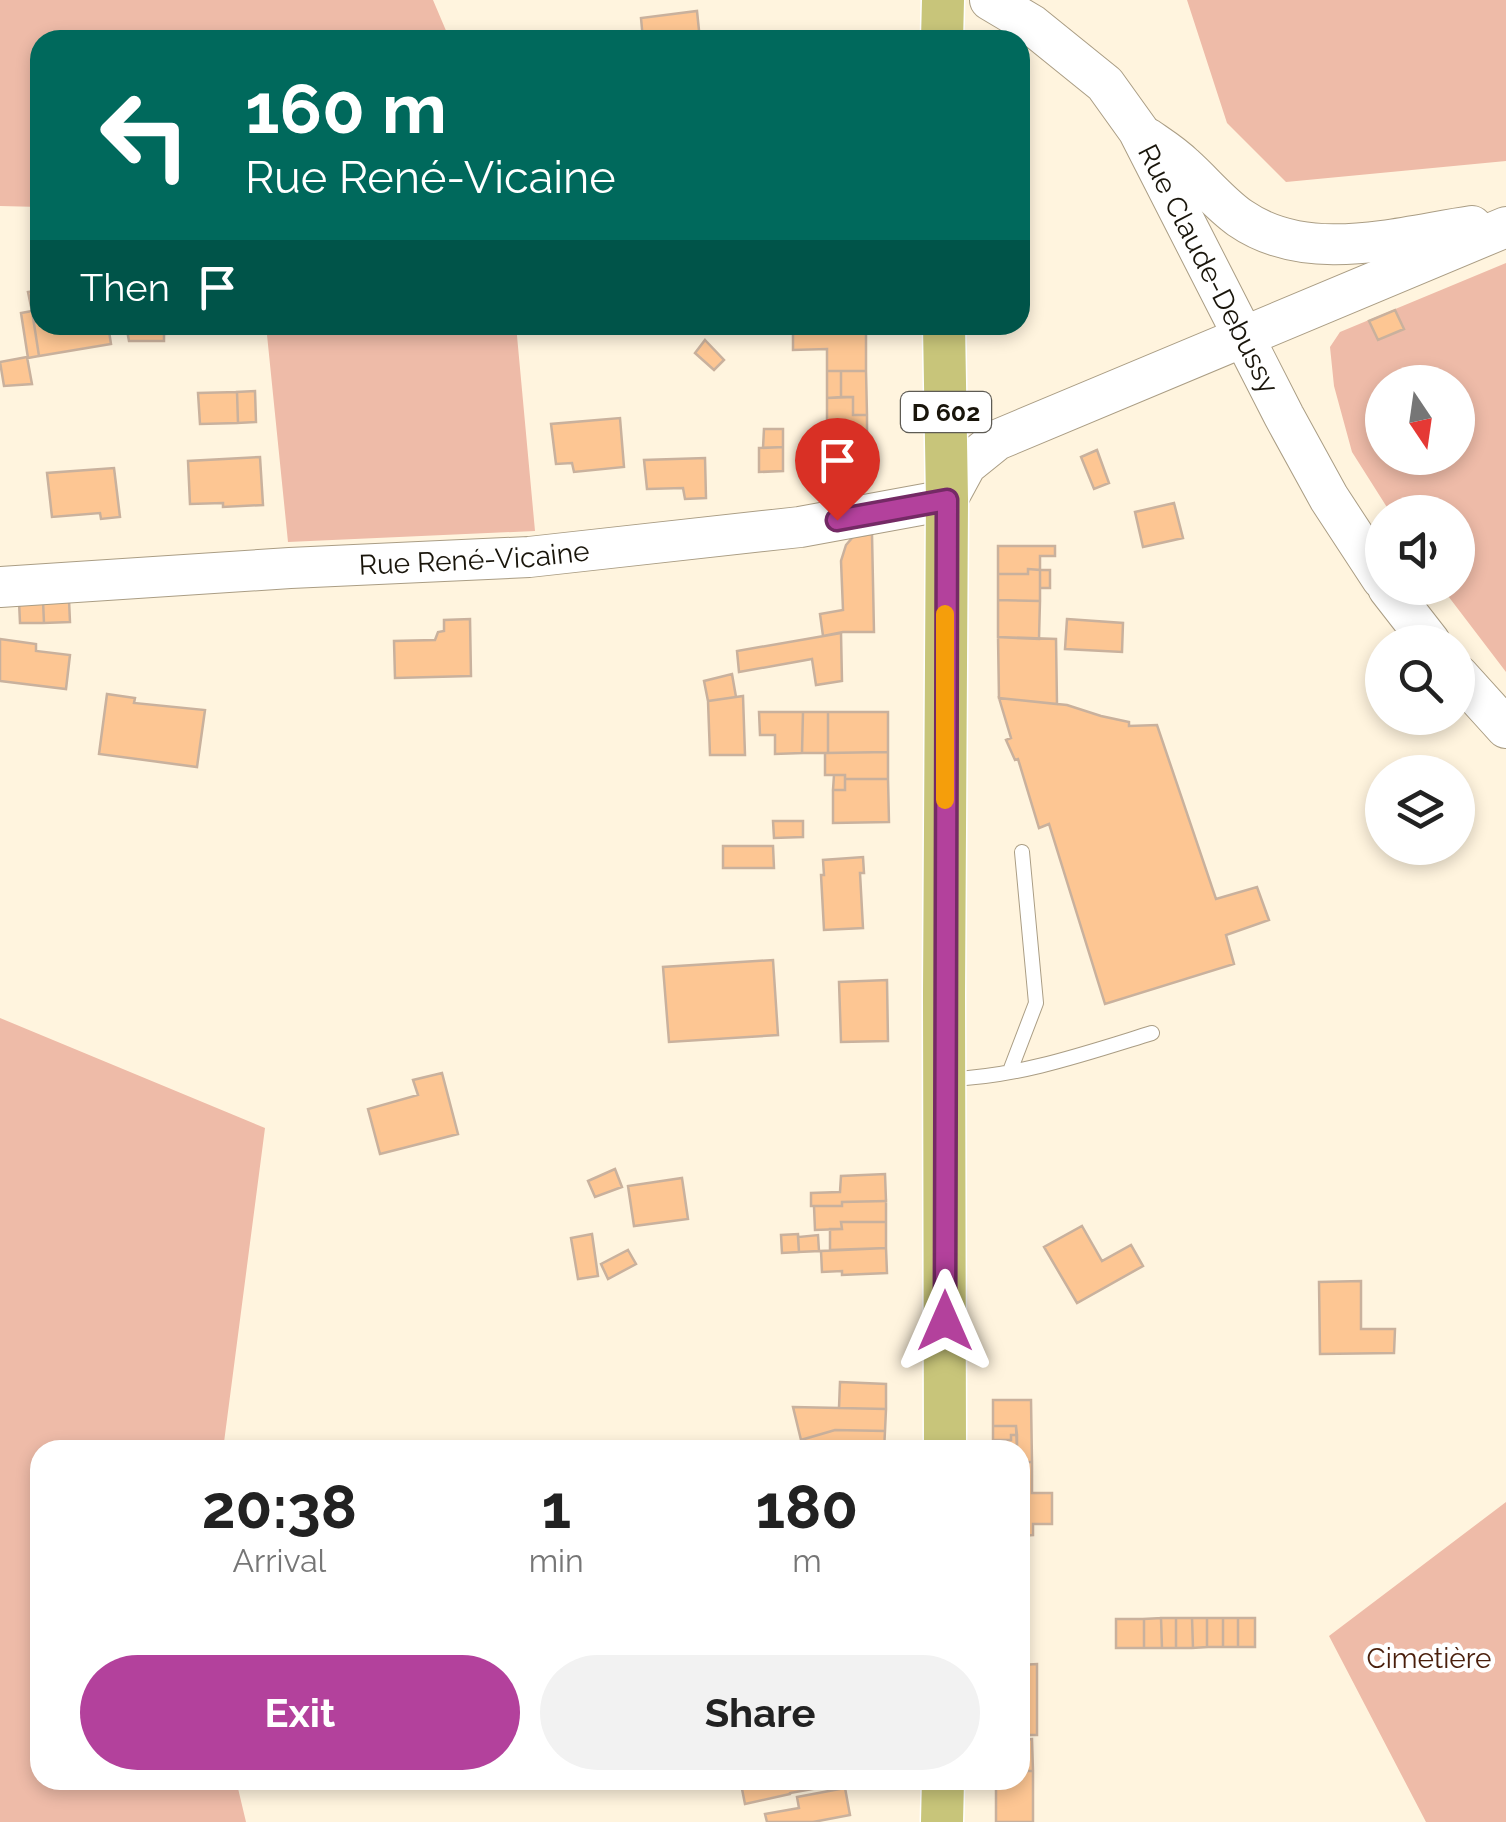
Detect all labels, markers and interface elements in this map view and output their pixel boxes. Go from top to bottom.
text: 160 m [245,67,447,149]
icon: left [80,70,210,200]
street label: Rue Claude-Debussy [1132,139,1286,399]
text: Rue René-Vicaine [245,151,616,204]
icon: arrive [190,260,245,315]
text: Then [80,265,170,310]
north arrow [1365,365,1475,475]
map controls [1365,365,1475,865]
road number: D 602 [901,392,991,432]
pin [795,418,880,521]
icon: arrive [810,433,865,488]
button: sound [1365,495,1475,605]
street label: Rue René-Vicaine [358,534,591,581]
button: search [1365,625,1475,735]
button: layers [1365,755,1475,865]
position arrow [893,1269,997,1373]
text: 20:38 [202,1472,357,1542]
text: 1 [541,1472,571,1542]
text: 180 [755,1472,858,1542]
text: Arrival [232,1542,326,1579]
text: min [529,1542,584,1579]
text: m [792,1542,822,1579]
park label: Cimetière [1366,1642,1492,1675]
button: Exit [80,1655,520,1770]
button: Share [540,1655,980,1770]

